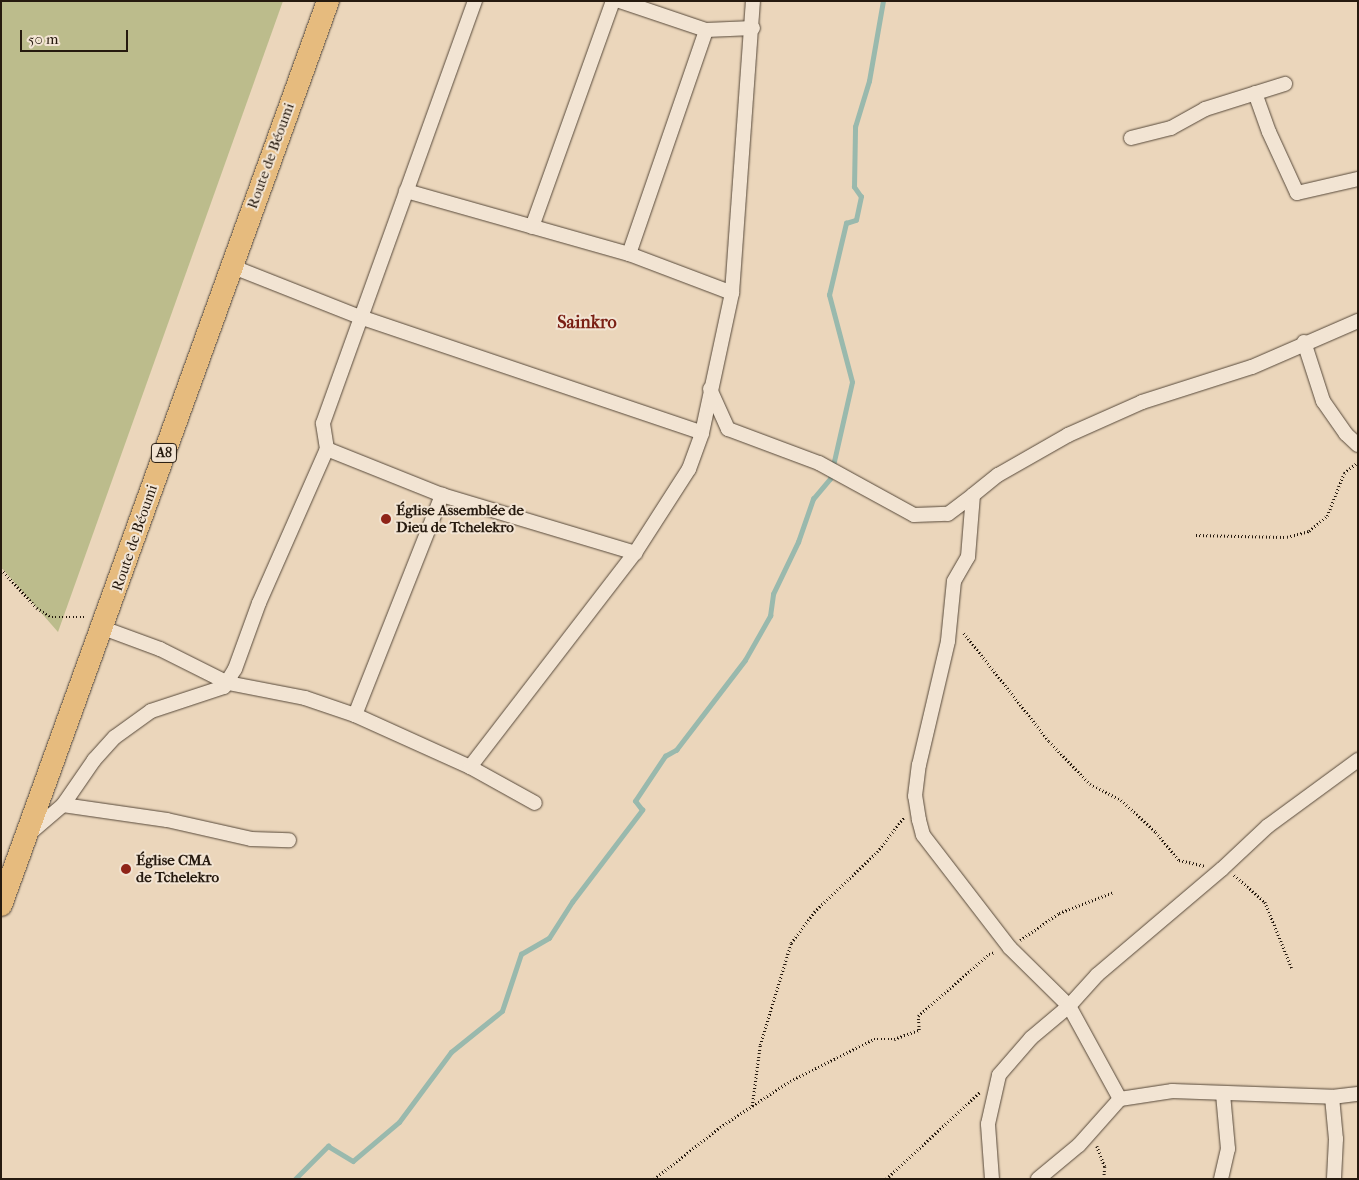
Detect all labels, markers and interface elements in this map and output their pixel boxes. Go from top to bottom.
scale bar [22,20,130,52]
text: 50 m [28,30,58,48]
street label: Route de Béoumi [243,101,299,211]
district label: Sainkro [557,312,617,334]
road number: A8 [150,442,178,464]
street label: Route de Béoumi [108,482,162,594]
place label: Église Assemblée de Dieu de Tchelekro [396,501,524,536]
marker: Église Assemblée de Dieu de Tchelekro [380,513,392,525]
place label: Église CMA de Tchelekro [136,851,219,886]
marker: Église CMA de Tchelekro [120,863,132,875]

